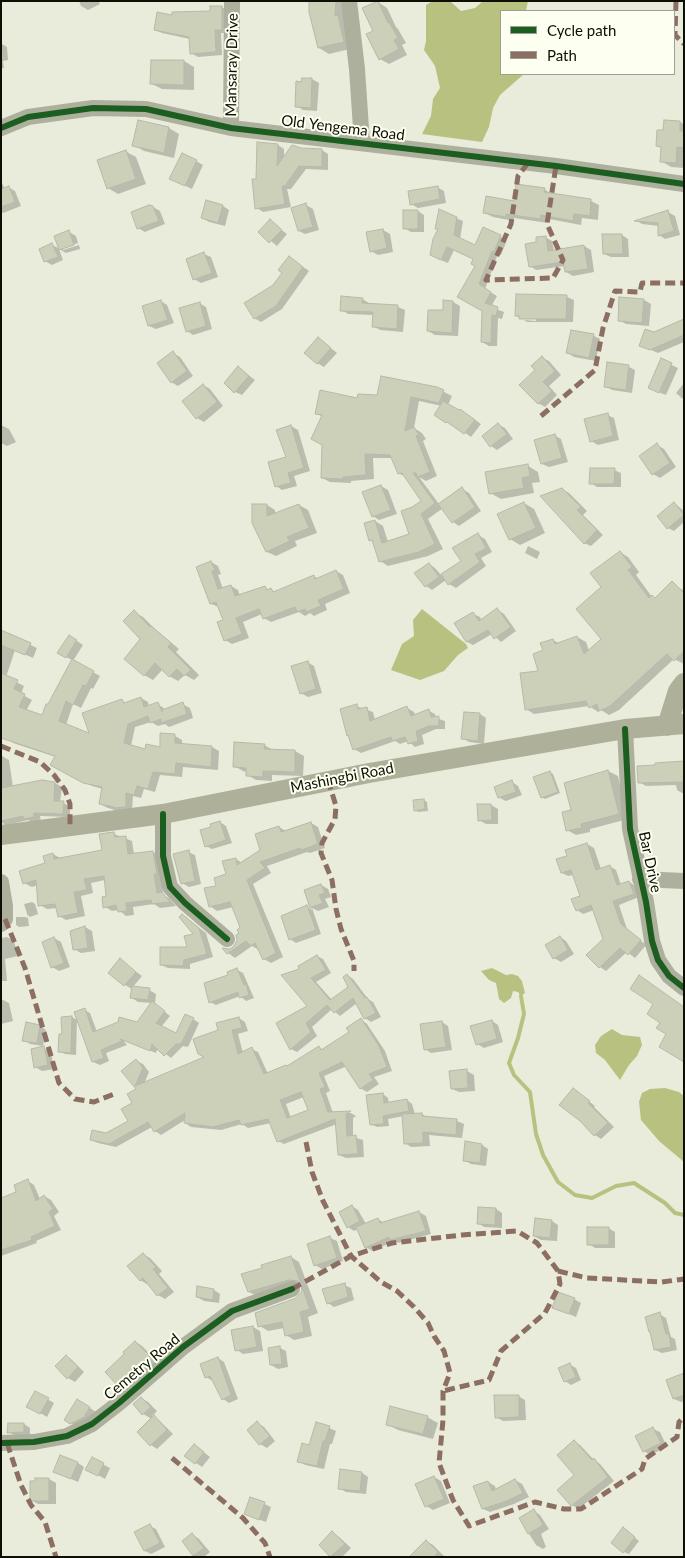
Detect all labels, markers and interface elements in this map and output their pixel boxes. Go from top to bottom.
legend [500,10,675,75]
street label: Mansaray Drive [222,13,242,117]
text: Cycle path [547,21,616,39]
text: Path [547,46,577,64]
street label: Old Yengema Road [280,112,406,144]
street label: Mashingbi Road [289,759,395,797]
street label: Bar Drive [635,830,665,894]
street label: Cemetry Road [100,1330,184,1404]

